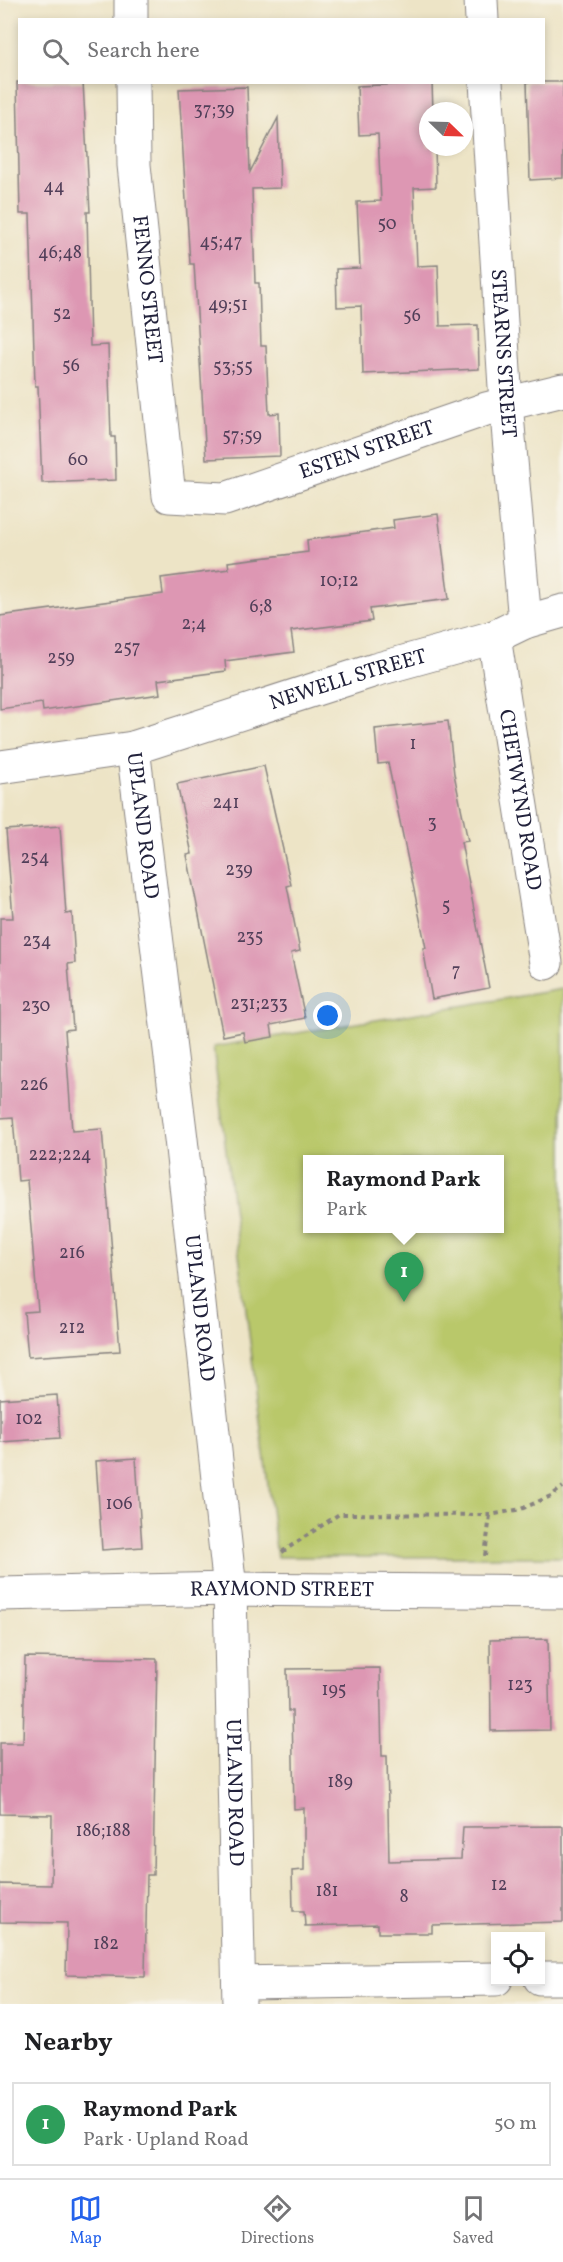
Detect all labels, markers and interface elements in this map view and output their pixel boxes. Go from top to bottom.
search box [18,18,545,84]
icon: search [39,35,72,68]
text: Search here [87,36,200,67]
house number: 37;39 [194,98,234,123]
north arrow [419,102,473,156]
house number: 44 [43,175,65,200]
house number: 50 [377,212,397,237]
street label: FENNO STREET [125,214,169,365]
house number: 45;47 [199,230,243,255]
house number: 46;48 [38,241,82,266]
street label: STEARNS STREET [483,268,523,439]
house number: 49;51 [208,293,248,318]
house number: 52 [53,302,71,327]
house number: 56 [403,304,421,329]
house number: 56 [62,354,80,379]
house number: 53;55 [213,355,253,380]
street label: ESTEN STREET [295,413,439,487]
house number: 57;59 [222,424,262,449]
house number: 60 [68,448,88,473]
house number: 10;12 [319,569,359,594]
house number: 6;8 [250,595,272,620]
house number: 2;4 [181,612,207,637]
house number: 257 [113,636,141,661]
street label: NEWELL STREET [266,642,430,718]
house number: 259 [47,646,75,671]
street label: CHETWYND ROAD [491,707,549,893]
house number: 1 [410,732,416,757]
street label: UPLAND ROAD [119,750,166,900]
house number: 241 [213,791,239,816]
house number: 3 [427,811,437,836]
house number: 254 [20,846,50,871]
house number: 239 [225,858,253,883]
house number: 5 [442,894,450,919]
house number: 235 [236,925,264,950]
house number: 234 [22,929,52,954]
house number: 7 [452,959,460,984]
house number: 231;233 [230,992,288,1017]
house number: 230 [22,994,51,1019]
your location [313,1001,342,1030]
house number: 226 [20,1073,48,1098]
house number: 222;224 [28,1143,92,1168]
popup [303,1155,504,1233]
text: Raymond Park [326,1165,481,1196]
text: Park [326,1196,367,1224]
street label: UPLAND ROAD [177,1233,222,1383]
house number: 216 [59,1241,85,1266]
pin: 1 [384,1252,424,1302]
house number: 212 [59,1316,85,1341]
house number: 102 [15,1407,43,1432]
house number: 106 [105,1492,133,1517]
street label: RAYMOND STREET [190,1574,374,1605]
house number: 123 [507,1673,533,1698]
house number: 195 [322,1678,346,1703]
street label: UPLAND ROAD [218,1718,251,1866]
house number: 189 [327,1770,353,1795]
house number: 186;188 [75,1819,131,1844]
house number: 12 [491,1873,507,1898]
house number: 181 [315,1879,339,1904]
house number: 8 [399,1885,409,1910]
house number: 182 [93,1932,119,1957]
map controls [491,1932,545,1986]
button: locate [491,1932,545,1986]
text: Nearby [24,2025,113,2061]
text: Raymond Park [83,2095,237,2126]
text: 1 [41,2110,50,2138]
text: 50 m [494,2110,537,2138]
text: Park · Upland Road [83,2126,249,2154]
tab: Map [69,2192,102,2250]
tab: Directions [241,2192,314,2250]
tab: Saved [453,2192,494,2250]

